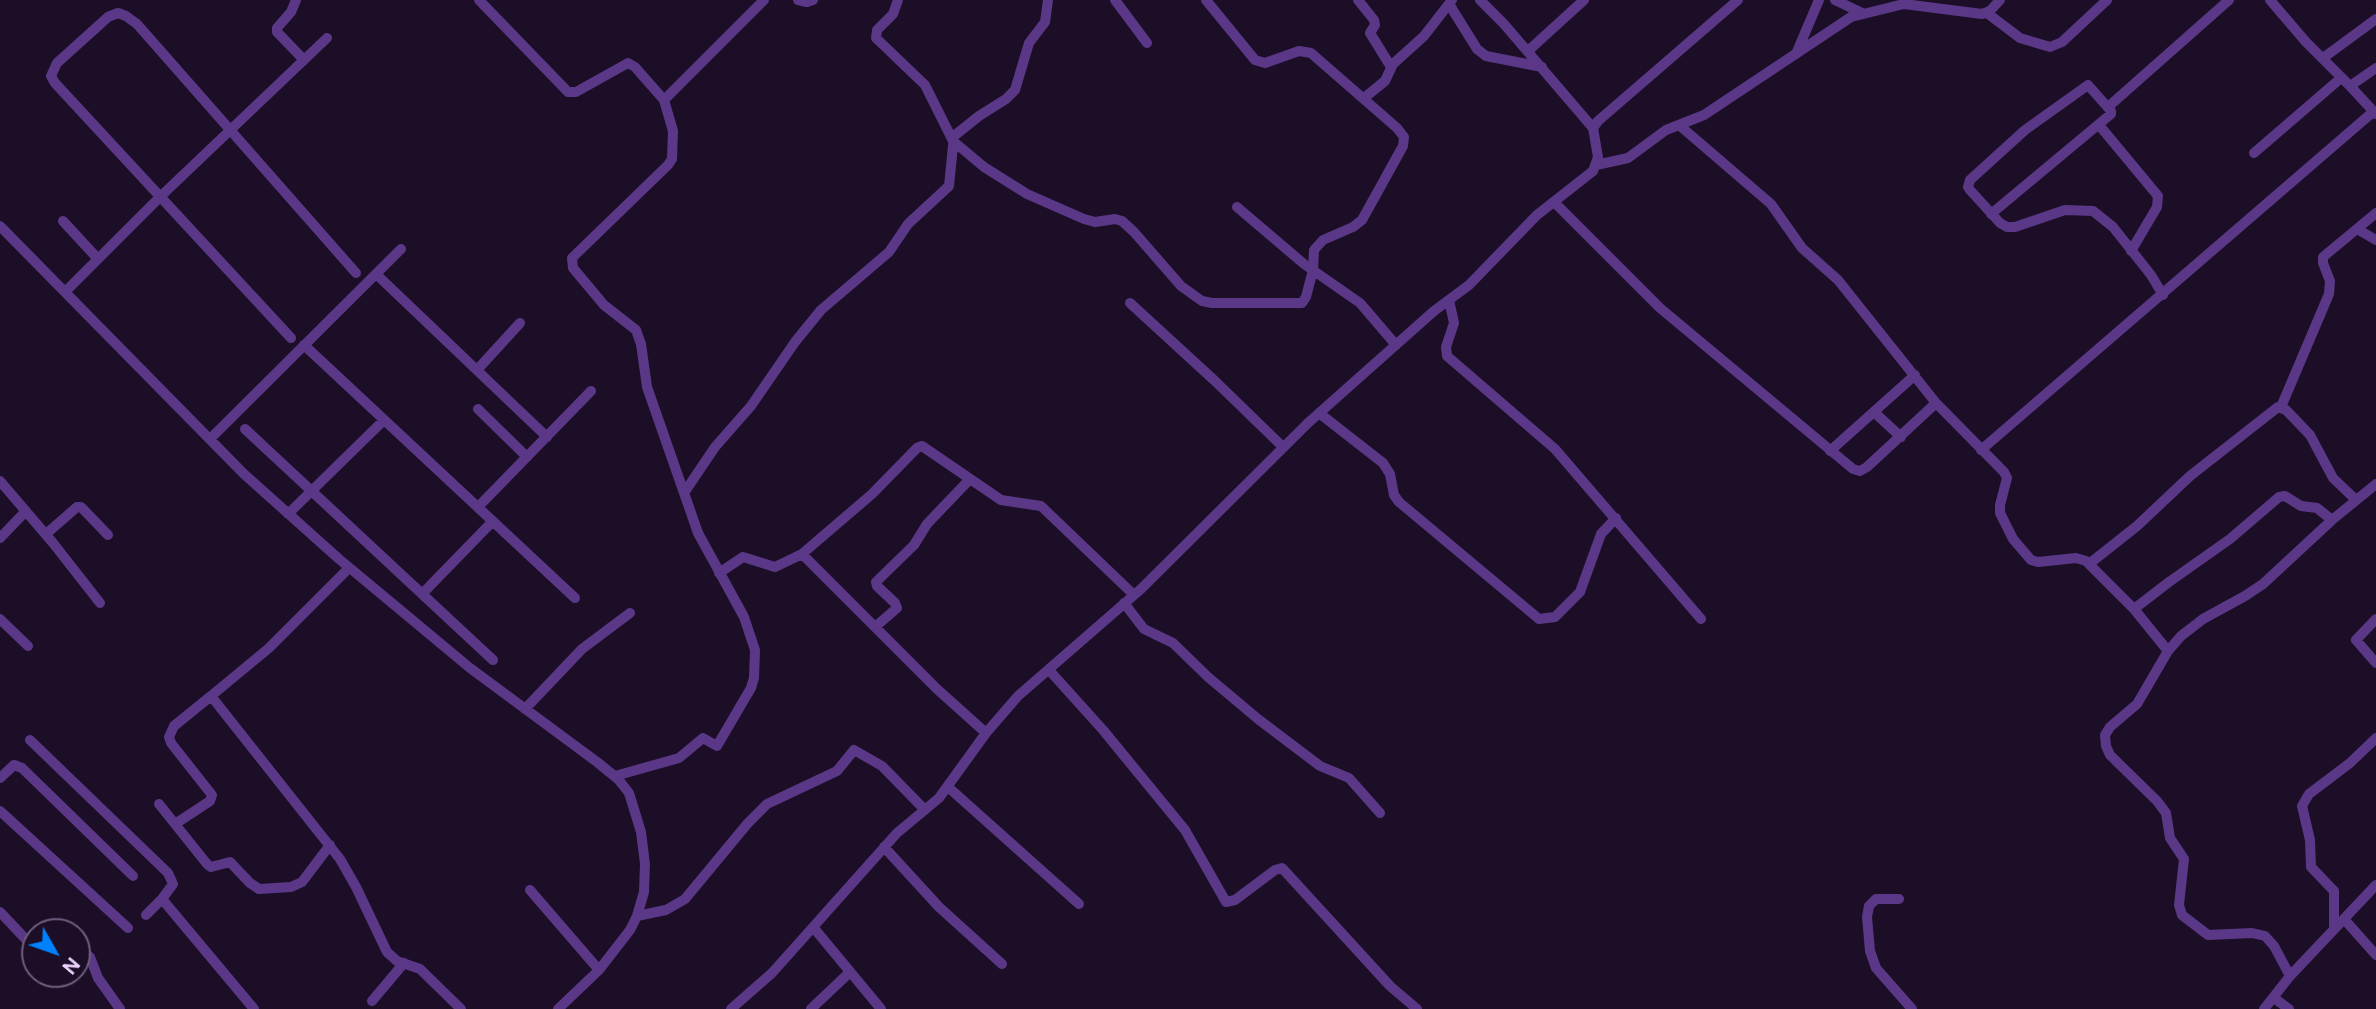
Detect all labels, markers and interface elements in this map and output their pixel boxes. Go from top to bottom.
north arrow [21,918,91,988]
text: N [57,953,84,979]

